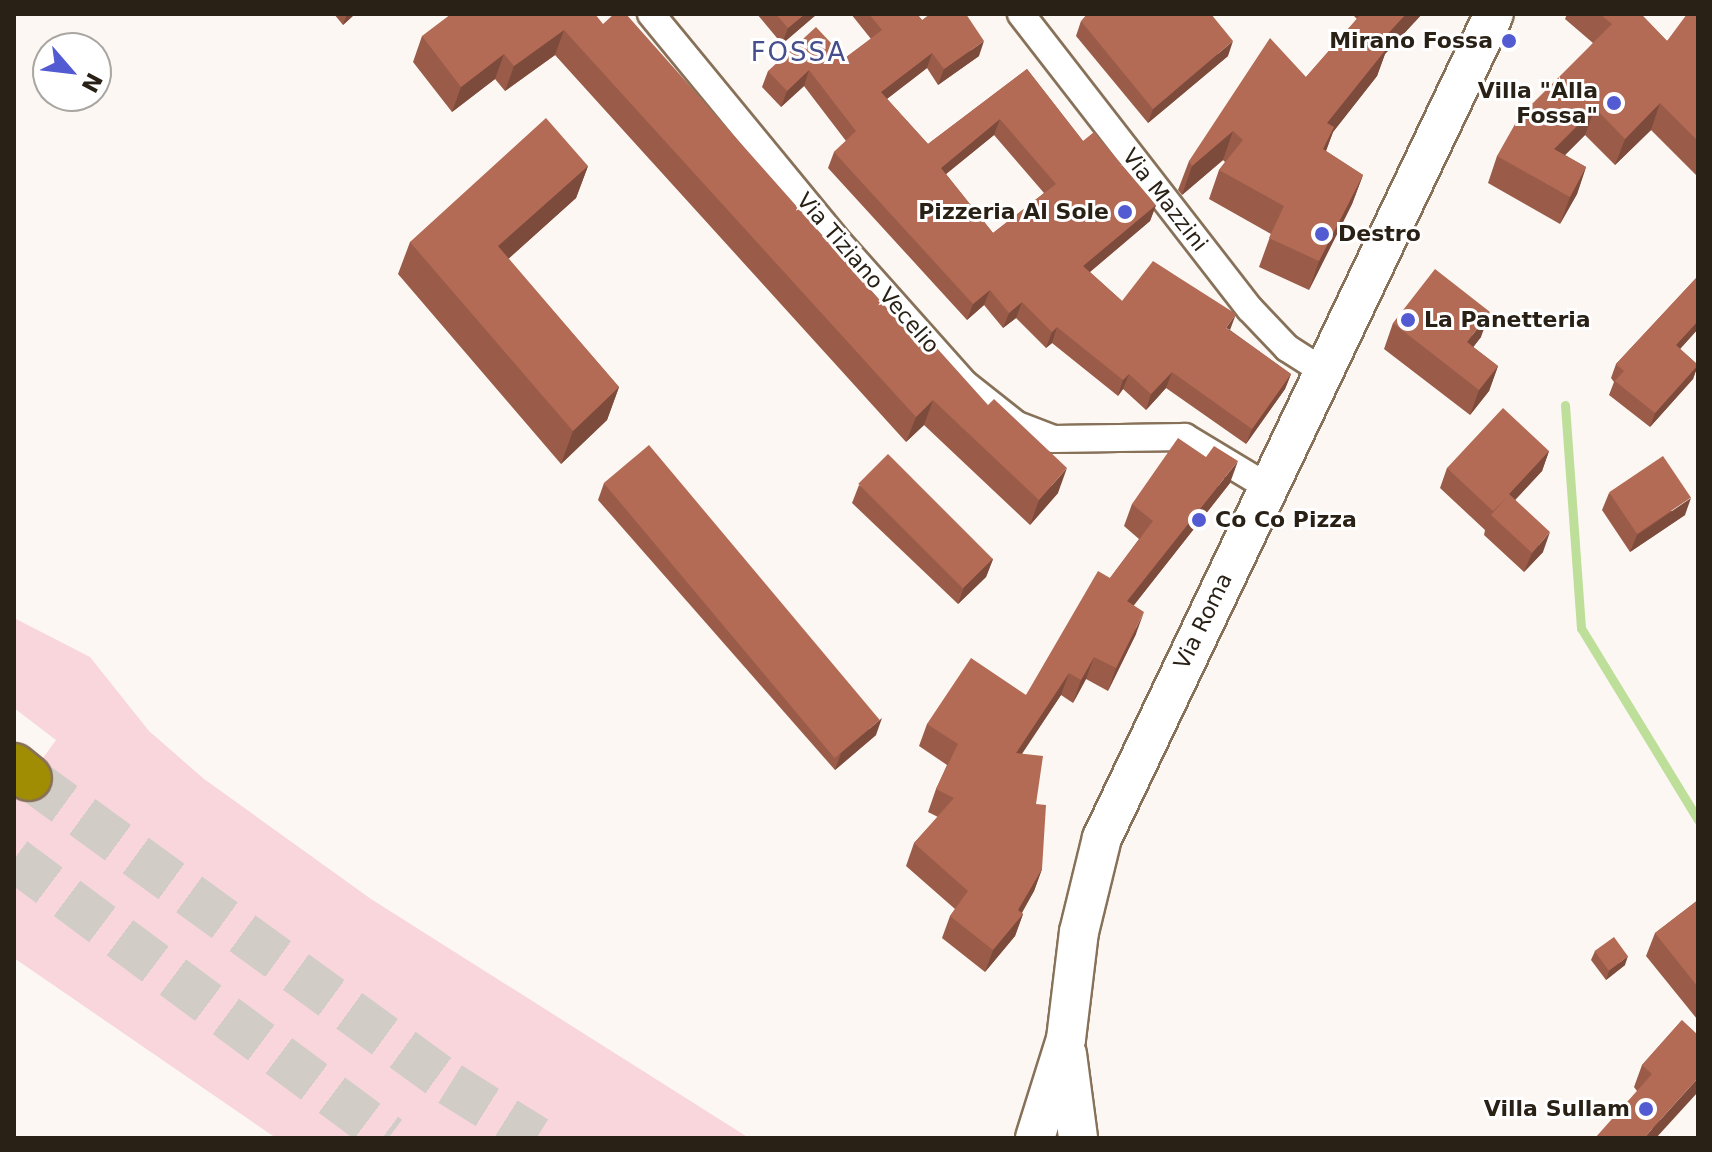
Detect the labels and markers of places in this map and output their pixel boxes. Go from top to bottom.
place label: Mirano Fossa [1329,28,1493,54]
marker: Mirano Fossa [1500,32,1518,50]
place label: Villa "Alla Fossa" [1478,77,1598,128]
marker: Villa "Alla Fossa" [1605,94,1623,112]
place label: Pizzeria Al Sole [918,199,1109,225]
marker: Pizzeria Al Sole [1116,203,1134,221]
place label: Destro [1338,221,1421,247]
marker: Destro [1313,225,1331,243]
place label: La Panetteria [1424,307,1591,333]
marker: La Panetteria [1399,311,1417,329]
place label: Co Co Pizza [1215,507,1357,533]
marker: Co Co Pizza [1190,511,1208,529]
place label: Villa Sullam [1484,1096,1630,1122]
marker: Villa Sullam [1637,1100,1655,1118]

